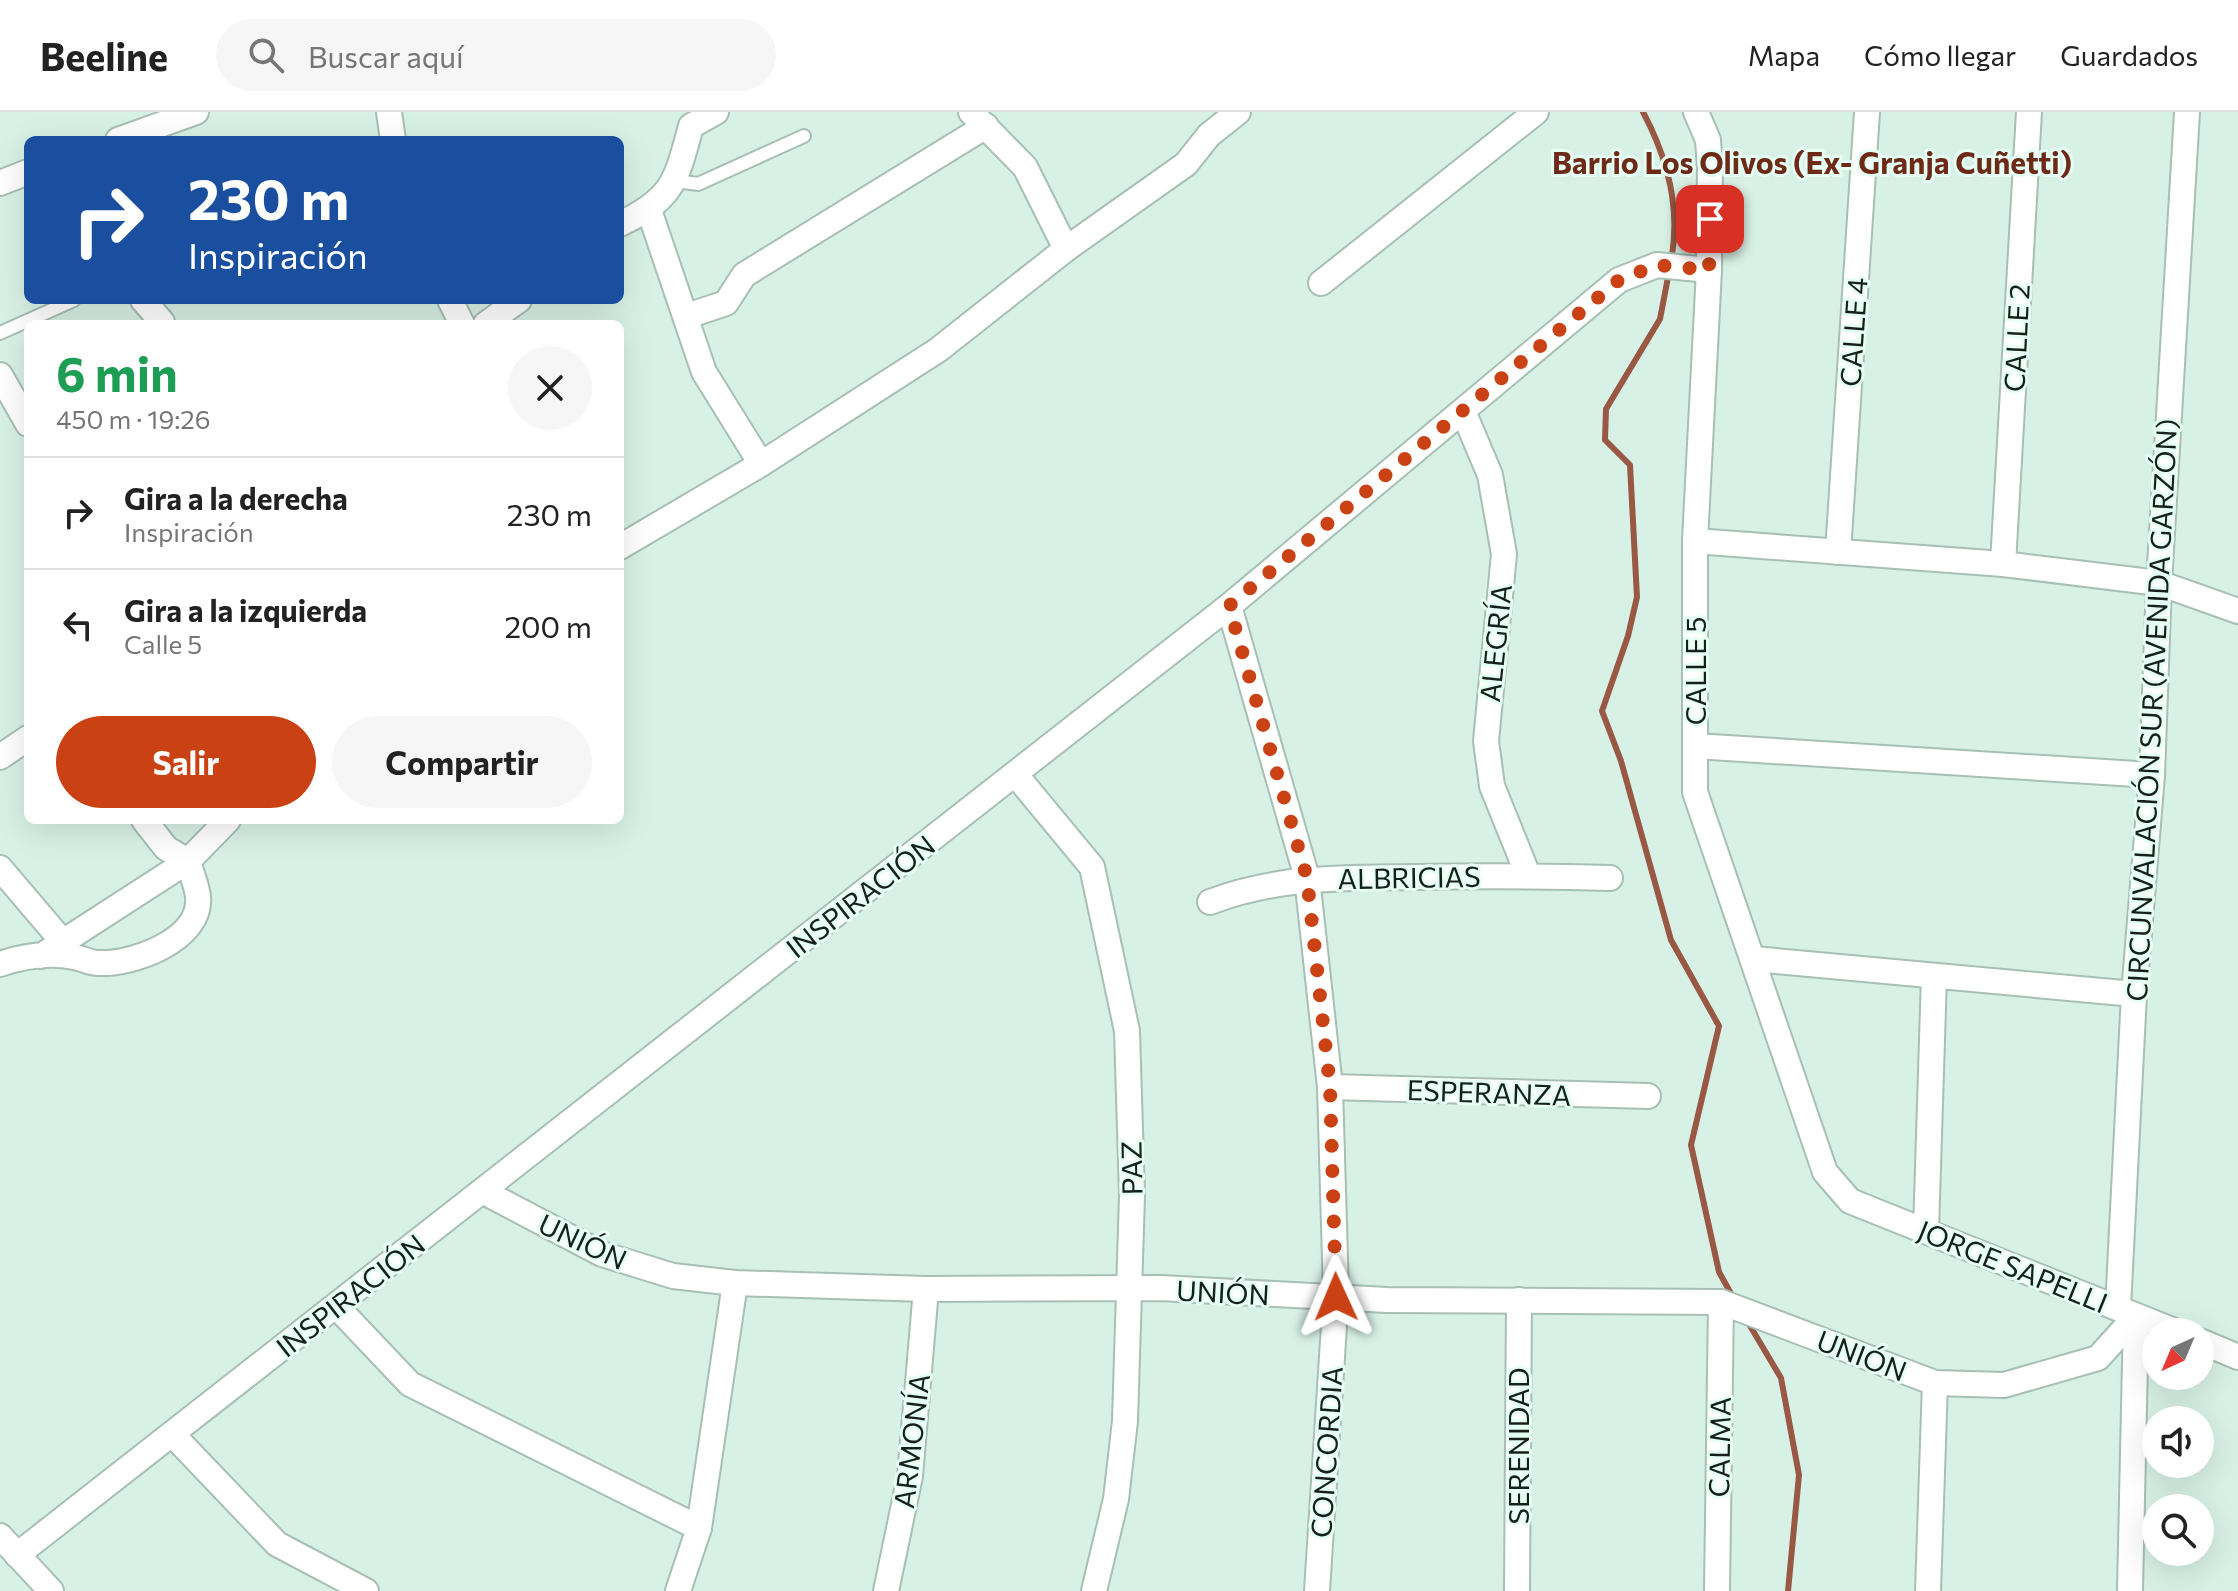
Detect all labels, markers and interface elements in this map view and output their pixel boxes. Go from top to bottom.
search box [216,19,776,91]
text: Beeline [40,32,168,79]
icon: search [244,33,288,77]
text: Buscar aquí [308,37,464,74]
text: Mapa [1748,38,1820,72]
text: Cómo llegar [1864,38,2016,72]
text: Guardados [2060,38,2198,72]
district label: Barrio Los Olivos (Ex- Granja Cuñetti) [1552,143,2072,180]
text: 230 m [188,163,349,232]
icon: right [56,168,160,272]
pin [1676,185,1744,253]
icon: arrive [1688,197,1732,241]
text: Inspiración [188,232,368,276]
street label: CALLE 4 [1832,276,1874,388]
street label: CALLE 2 [1996,283,2036,393]
text: 6 min [56,343,178,402]
button: close [508,346,592,430]
text: 450 m · 19:26 [56,403,210,434]
street label: CIRCUNVALACIÓN SUR (AVENIDA GARZÓN) [2119,418,2183,1002]
text: Gira a la derecha [124,479,348,516]
icon: right [56,491,100,535]
text: 230 m [507,495,592,532]
text: Inspiración [124,516,254,547]
street label: ALEGRÍA [1472,582,1518,704]
text: Gira a la izquierda [124,591,367,628]
icon: left [56,603,100,647]
text: 200 m [504,607,592,644]
street label: CALLE 5 [1678,617,1712,725]
text: Calle 5 [124,628,202,659]
button: Salir [56,716,316,808]
button: Compartir [332,716,592,808]
street label: INSPIRACIÓN [779,828,941,964]
street label: ALBRICIAS [1337,859,1481,895]
street label: ESPERANZA [1406,1072,1572,1112]
street label: PAZ [1114,1141,1148,1195]
street label: UNIÓN [533,1206,633,1276]
street label: JORGE SAPELLI [1913,1212,2113,1320]
street label: INSPIRACIÓN [269,1227,431,1363]
position arrow [1294,1255,1378,1339]
street label: UNIÓN [1175,1273,1271,1311]
north arrow [2142,1318,2214,1390]
map controls [2142,1318,2214,1566]
street label: UNIÓN [1812,1322,1912,1388]
street label: CONCORDIA [1303,1365,1349,1539]
street label: SERENIDAD [1501,1367,1535,1525]
street label: ARMONÍA [886,1372,936,1510]
street label: CALMA [1701,1396,1737,1498]
button: sound [2142,1406,2214,1478]
button: search [2142,1494,2214,1566]

